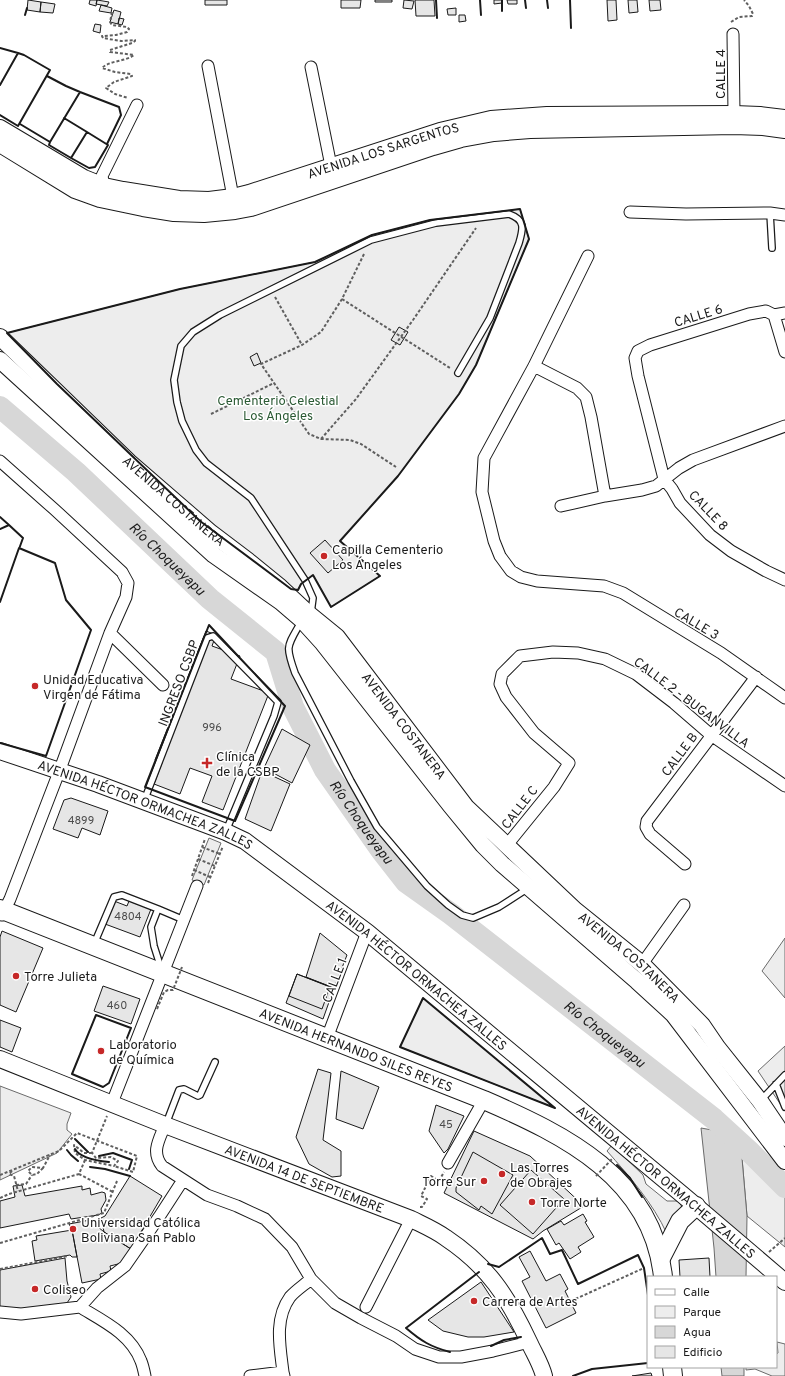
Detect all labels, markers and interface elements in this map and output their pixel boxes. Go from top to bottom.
street label: CALLE 4 [714,49,730,99]
street label: AVENIDA LOS SARGENTOS [306,121,461,183]
street label: CALLE 6 [672,302,725,332]
park label: Cementerio Celestial Los Ángeles [217,394,339,425]
street label: AVENIDA COSTANERA [118,454,227,551]
street label: CALLE 8 [684,488,731,535]
water label: Río Choqueyapu [125,520,208,600]
place label: Capilla Cementerio Los Ángeles [332,543,443,574]
marker: Capilla Cementerio Los Ángeles [319,551,329,561]
street label: CALLE 3 [670,605,721,644]
street label: INGRESO CSBP [156,638,204,729]
street label: CALLE 2 - BUGANVILLA [630,655,752,752]
street label: AVENIDA COSTANERA [357,670,449,784]
place label: Unidad Educativa Virgen de Fátima [43,673,143,704]
marker: Unidad Educativa Virgen de Fátima [30,681,40,691]
house number: 996 [202,721,222,735]
street label: CALLE B [659,730,702,780]
place label: Clínica de la CSBP [216,750,279,781]
marker: Clínica de la CSBP [201,757,213,769]
street label: AVENIDA HÉCTOR ORMACHEA ZALLES [35,758,255,854]
water label: Río Choqueyapu [325,778,396,868]
street label: CALLE C [499,783,542,833]
house number: 4899 [68,814,94,828]
street label: AVENIDA HÉCTOR ORMACHEA ZALLES [322,898,509,1055]
house number: 4804 [114,910,142,924]
street label: AVENIDA COSTANERA [574,910,682,1007]
street label: CALLE 1 [320,956,352,1006]
place label: Torre Julieta [24,970,97,986]
marker: Torre Julieta [11,971,21,981]
water label: Río Choqueyapu [560,998,648,1072]
house number: 460 [107,999,127,1013]
street label: AVENIDA HERNANDO SILES REYES [256,1006,455,1097]
place label: Laboratorio de Química [109,1038,177,1069]
marker: Laboratorio de Química [96,1046,106,1056]
street label: AVENIDA HÉCTOR ORMACHEA ZALLES [572,1103,758,1263]
house number: 45 [439,1118,453,1132]
street label: AVENIDA 14 DE SEPTIEMBRE [222,1142,386,1218]
place label: Las Torres de Obrajes [510,1161,572,1192]
marker: Las Torres de Obrajes [497,1169,507,1179]
place label: Torre Sur [422,1175,476,1191]
marker: Torre Sur [479,1176,489,1186]
place label: Torre Norte [540,1196,607,1212]
marker: Torre Norte [527,1197,537,1207]
place label: Universidad Católica Boliviana San Pablo [81,1216,200,1247]
marker: Universidad Católica Boliviana San Pablo [68,1224,78,1234]
legend [647,1276,777,1368]
place label: Coliseo [43,1283,86,1299]
marker: Coliseo [30,1284,40,1294]
text: Calle [683,1285,710,1301]
place label: Carrera de Artes [482,1295,578,1311]
marker: Carrera de Artes [469,1296,479,1306]
text: Parque [683,1305,721,1321]
text: Agua [683,1325,711,1341]
text: Edificio [683,1345,723,1361]

